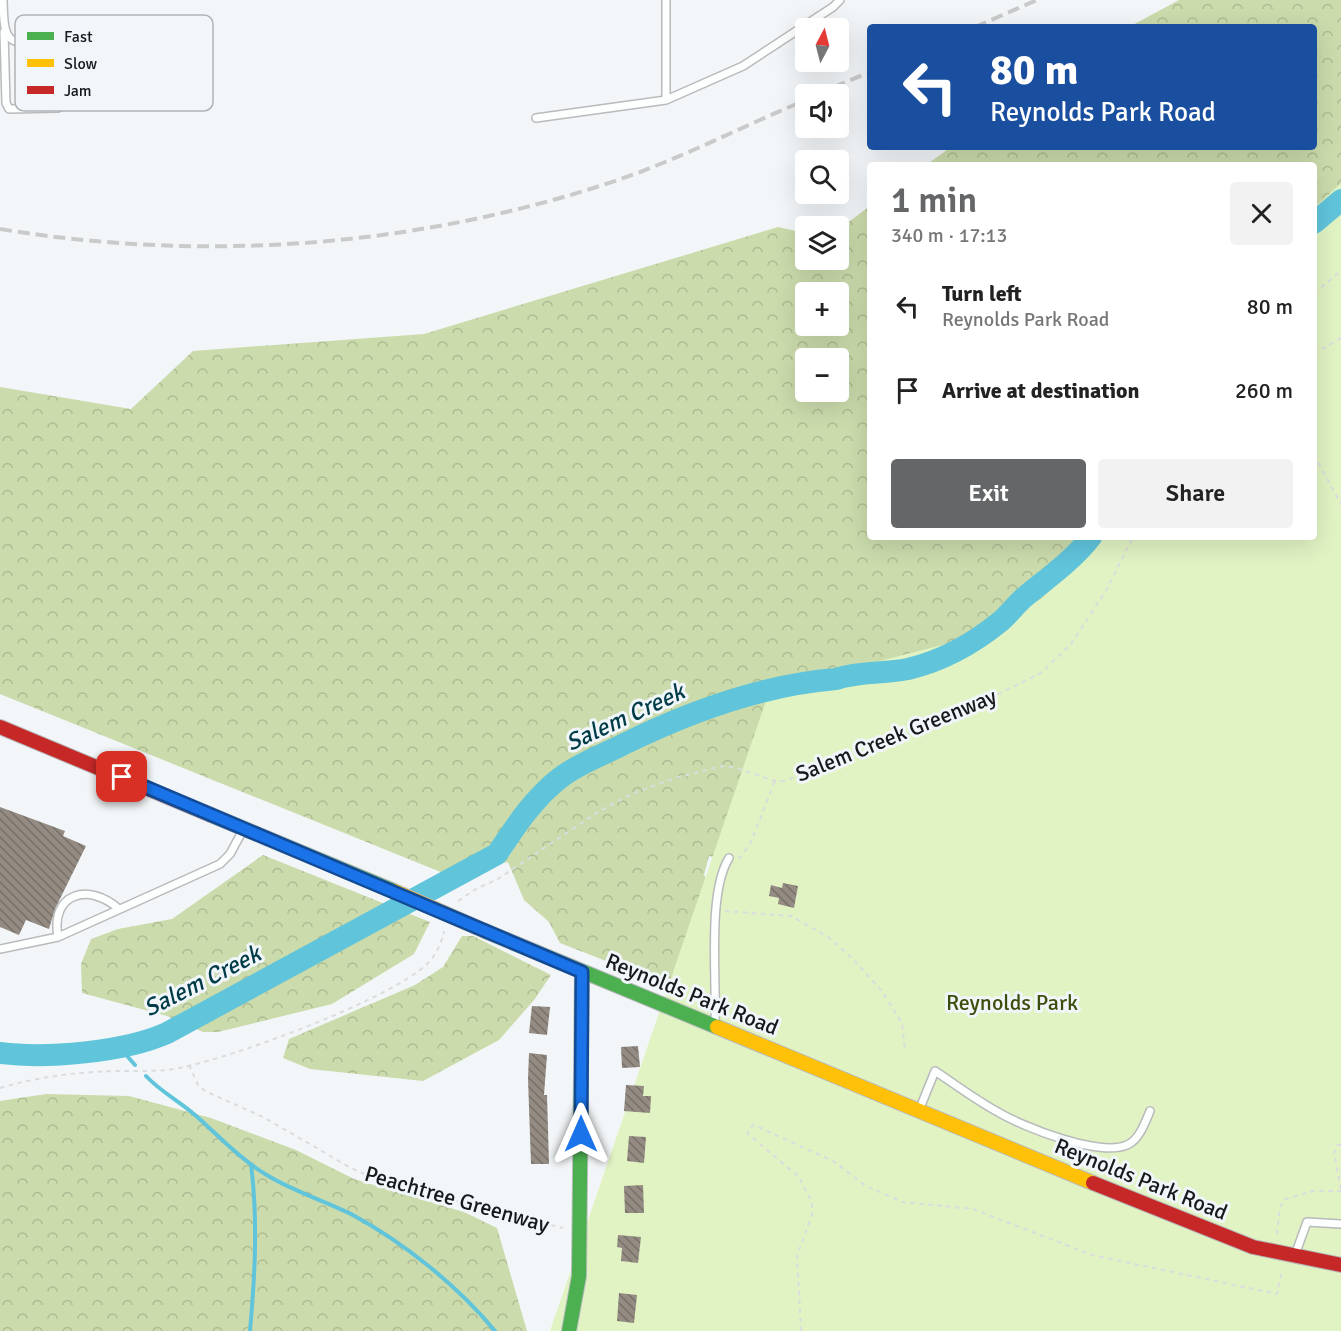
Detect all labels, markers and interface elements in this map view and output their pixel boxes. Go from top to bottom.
legend [15,15,213,111]
north arrow [795,18,849,72]
map controls [795,18,849,402]
text: Fast [64,27,93,47]
text: 80 m [990,45,1079,96]
icon: left [891,48,969,126]
text: Slow [64,54,98,74]
text: Jam [64,81,92,101]
button: sound [795,84,849,138]
text: Reynolds Park Road [990,96,1216,129]
button: search [795,150,849,204]
text: 1 min [891,178,977,223]
button: close [1230,182,1293,245]
button: layers [795,216,849,270]
text: 340 m · 17:13 [891,223,1007,248]
text: Turn left [942,280,1022,307]
button: + [795,282,849,336]
icon: left [891,290,924,323]
text: 80 m [1247,293,1293,320]
text: Reynolds Park Road [942,307,1109,332]
button: − [795,348,849,402]
icon: arrive [891,374,924,407]
text: Arrive at destination [942,377,1139,404]
text: 260 m [1235,377,1293,404]
button: Exit [891,459,1086,528]
button: Share [1098,459,1293,528]
water label: Salem Creek [561,676,691,758]
street label: Salem Creek Greenway [792,682,1001,788]
pin [96,751,147,802]
icon: arrive [105,760,138,793]
water label: Salem Creek [138,938,267,1023]
street label: Reynolds Park Road [602,947,782,1041]
park label: Reynolds Park [946,989,1078,1016]
position arrow [549,1102,613,1166]
street label: Reynolds Park Road [1051,1132,1231,1226]
street label: Peachtree Greenway [362,1160,553,1238]

